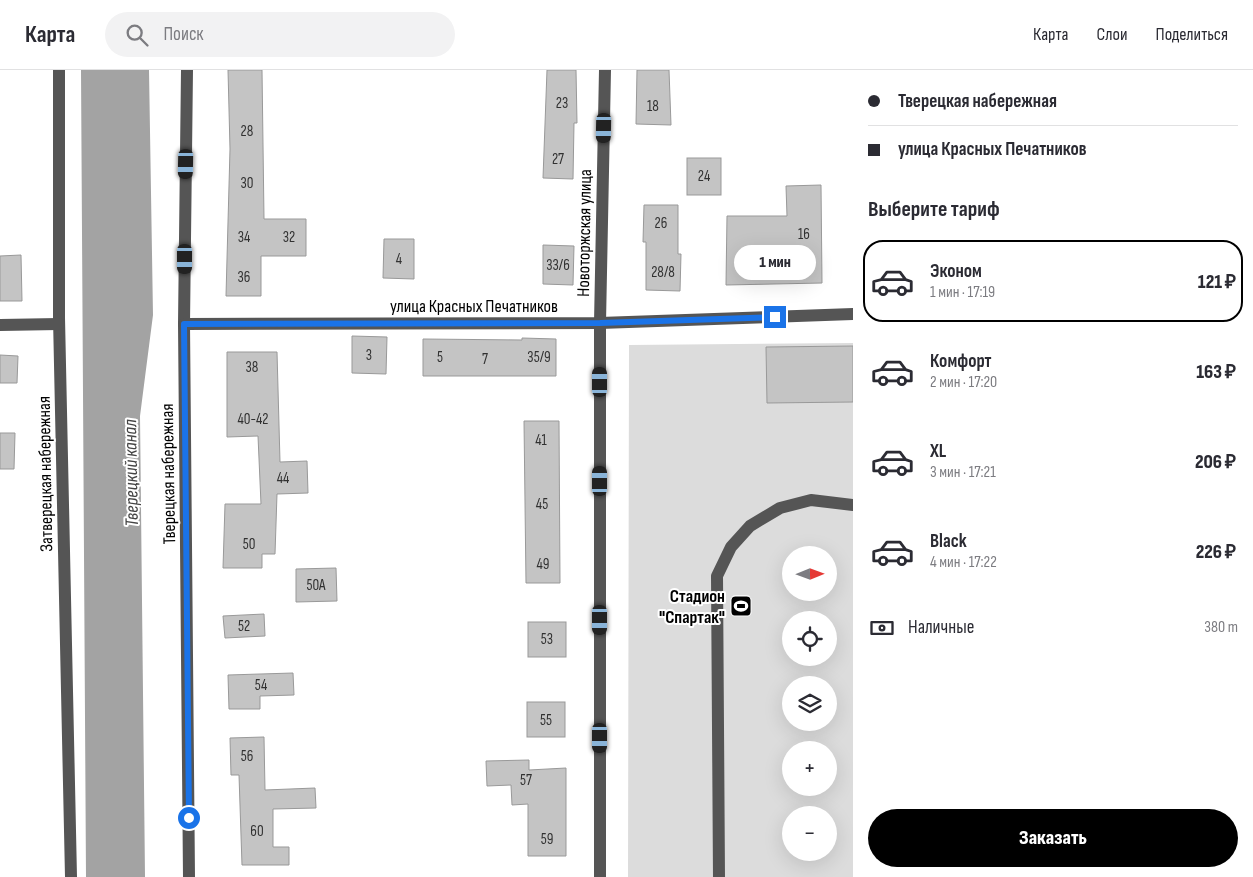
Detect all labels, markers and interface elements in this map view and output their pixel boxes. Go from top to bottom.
search box [105,12,455,57]
text: Карта [25,20,75,49]
icon: search [123,21,151,49]
text: Поиск [163,23,204,46]
text: Карта [1033,24,1069,45]
text: Слои [1097,24,1128,45]
text: Поделиться [1156,24,1228,45]
text: Тверецкая набережная [898,90,1057,113]
house number: 23 [556,94,568,113]
house number: 18 [647,97,659,116]
car [596,113,611,143]
house number: 28 [241,122,253,141]
text: улица Красных Печатников [898,138,1087,161]
car [178,149,193,179]
house number: 27 [552,150,564,169]
house number: 24 [698,167,710,186]
street label: Новоторжская улица [573,169,596,297]
house number: 30 [241,174,253,193]
text: Выберите тариф [868,196,1000,223]
house number: 26 [655,214,667,233]
house number: 16 [798,225,810,244]
house number: 34 [238,228,250,247]
house number: 32 [283,228,295,247]
car [177,244,192,274]
callout: 1 мин [734,244,816,280]
house number: 4 [396,250,402,269]
text: 1 мин [759,253,791,272]
house number: 33/6 [546,256,570,275]
icon: car [870,259,915,304]
text: Эконом [930,260,982,283]
house number: 28/8 [651,263,675,282]
house number: 36 [238,268,250,287]
text: 121 ₽ [1198,271,1236,294]
text: 1 мин · 17:19 [930,283,995,302]
street label: улица Красных Печатников [390,296,558,317]
route end [764,306,786,328]
house number: 3 [366,346,372,365]
house number: 5 [437,348,443,367]
house number: 35/9 [527,348,551,367]
icon: car [870,349,915,394]
house number: 7 [482,350,488,369]
text: Комфорт [930,350,992,373]
house number: 38 [246,358,258,377]
text: 163 ₽ [1196,361,1236,384]
car [592,367,607,397]
text: 2 мин · 17:20 [930,373,997,392]
street label: Затверецкая набережная [34,396,57,552]
street label: Тверецкая набережная [157,403,180,545]
house number: 40-42 [237,410,269,429]
water label: Тверецкий канал [119,419,144,527]
house number: 41 [535,431,548,450]
icon: car [870,439,915,484]
text: XL [930,440,946,463]
text: 206 ₽ [1195,451,1236,474]
text: 3 мин · 17:21 [930,463,996,482]
car [592,466,607,496]
house number: 44 [277,469,289,488]
house number: 45 [536,495,548,514]
icon: car [870,529,915,574]
text: Black [930,530,967,553]
house number: 50 [243,535,255,554]
text: 226 ₽ [1196,541,1236,564]
north arrow [782,546,838,601]
map controls [782,546,837,861]
text: 4 мин · 17:22 [930,553,997,572]
house number: 49 [537,555,549,574]
house number: 50А [306,576,326,595]
place label: Стадион "Спартак" [659,586,725,628]
sports icon: Стадион "Спартак" [729,594,753,618]
car [592,605,607,635]
button: locate [782,611,837,666]
icon: cash [868,614,896,642]
text: Наличные [908,616,974,639]
house number: 52 [238,617,250,636]
text: 380 m [1204,618,1238,637]
house number: 53 [541,630,553,649]
house number: 54 [255,676,267,695]
button: layers [782,676,837,731]
house number: 55 [540,711,552,730]
car [592,723,607,753]
button: + [782,741,837,796]
house number: 56 [241,747,253,766]
house number: 57 [520,771,532,790]
button: − [782,806,837,861]
route start [178,807,200,829]
button: Заказать [868,809,1238,867]
house number: 60 [250,822,264,841]
house number: 59 [541,830,553,849]

